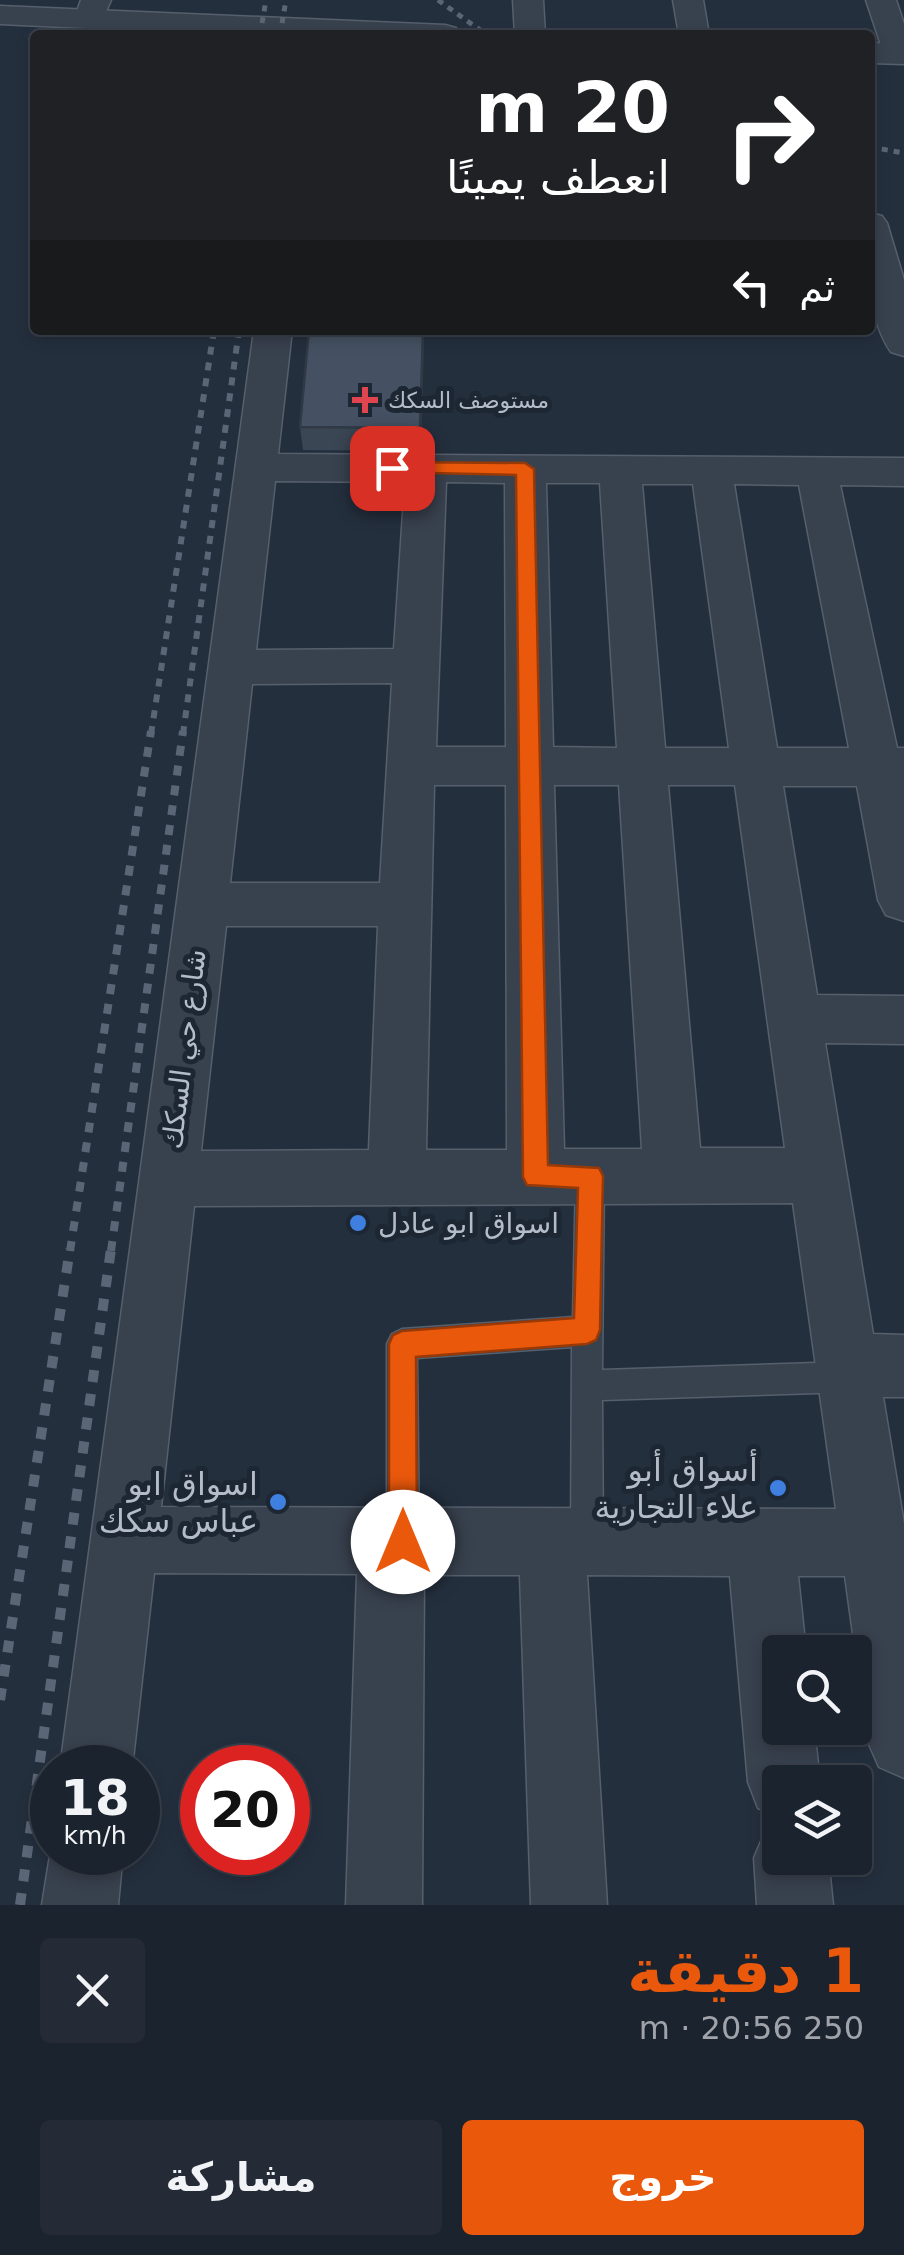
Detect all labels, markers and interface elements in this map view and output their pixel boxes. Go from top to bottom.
text: 20 m [475,67,670,149]
icon: right [705,70,835,200]
text: انعطف يمينًا [446,151,670,204]
icon: left [724,260,779,315]
text: ثم [799,266,835,310]
marker: مستوصف السكك [352,387,378,413]
place label: مستوصف السكك [388,388,549,413]
pin [350,426,435,511]
icon: arrive [365,441,420,496]
street label: شارع حي السكك [155,947,213,1151]
place label: اسواق ابو عادل [378,1207,559,1240]
marker: اسواق ابو عادل [347,1212,369,1234]
place label: أسواق أبو علاء التجارية [594,1449,758,1526]
place label: اسواق ابو عباس سكك [99,1465,258,1540]
marker: أسواق أبو علاء التجارية [767,1477,789,1499]
position arrow [351,1490,455,1594]
marker: اسواق ابو عباس سكك [267,1491,289,1513]
map controls [762,1635,872,1875]
button: search [762,1635,872,1745]
speed limit sign: 20 [180,1745,310,1875]
button: layers [762,1765,872,1875]
text: 18 [60,1769,130,1827]
text: km/h [63,1821,127,1850]
text: 1 دقيقة [627,1936,864,2006]
button: close [40,1938,145,2043]
text: 250 m · 20:56 [639,2009,864,2047]
button: مشاركة [40,2120,442,2235]
button: خروج [462,2120,864,2235]

